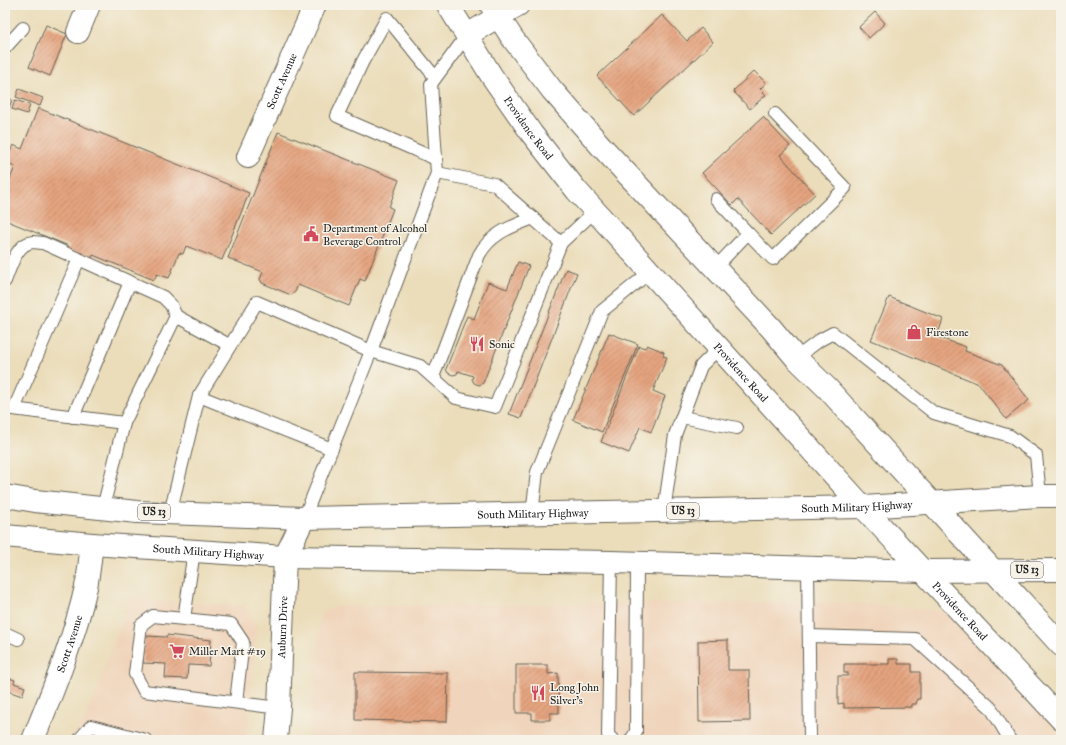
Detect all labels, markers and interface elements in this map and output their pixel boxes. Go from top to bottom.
street label: Scott Avenue [263,51,300,111]
street label: Providence Road [501,94,556,162]
place label: Department of Alcohol Beverage Control [323,222,427,248]
public building icon: Department of Alcohol Beverage Control [302,225,320,243]
shop icon: Firestone [905,323,923,341]
place label: Firestone [926,326,969,339]
restaurant icon: Sonic [468,335,486,353]
place label: Sonic [489,338,515,351]
street label: Providence Road [711,340,771,405]
street label: South Military Highway [801,497,914,515]
road number: US 13 [667,503,699,519]
road number: US 13 [138,504,170,520]
street label: South Military Highway [477,506,589,521]
street label: South Military Highway [152,542,265,562]
road number: US 13 [1011,562,1043,578]
street label: Providence Road [930,579,991,643]
street label: Auburn Drive [274,595,290,660]
street label: Scott Avenue [54,613,85,674]
supermarket icon: Miller Mart #19 [168,642,186,660]
place label: Miller Mart #19 [189,645,266,658]
place label: Long John Silver's [550,681,599,707]
restaurant icon: Long John Silver's [529,684,547,702]

